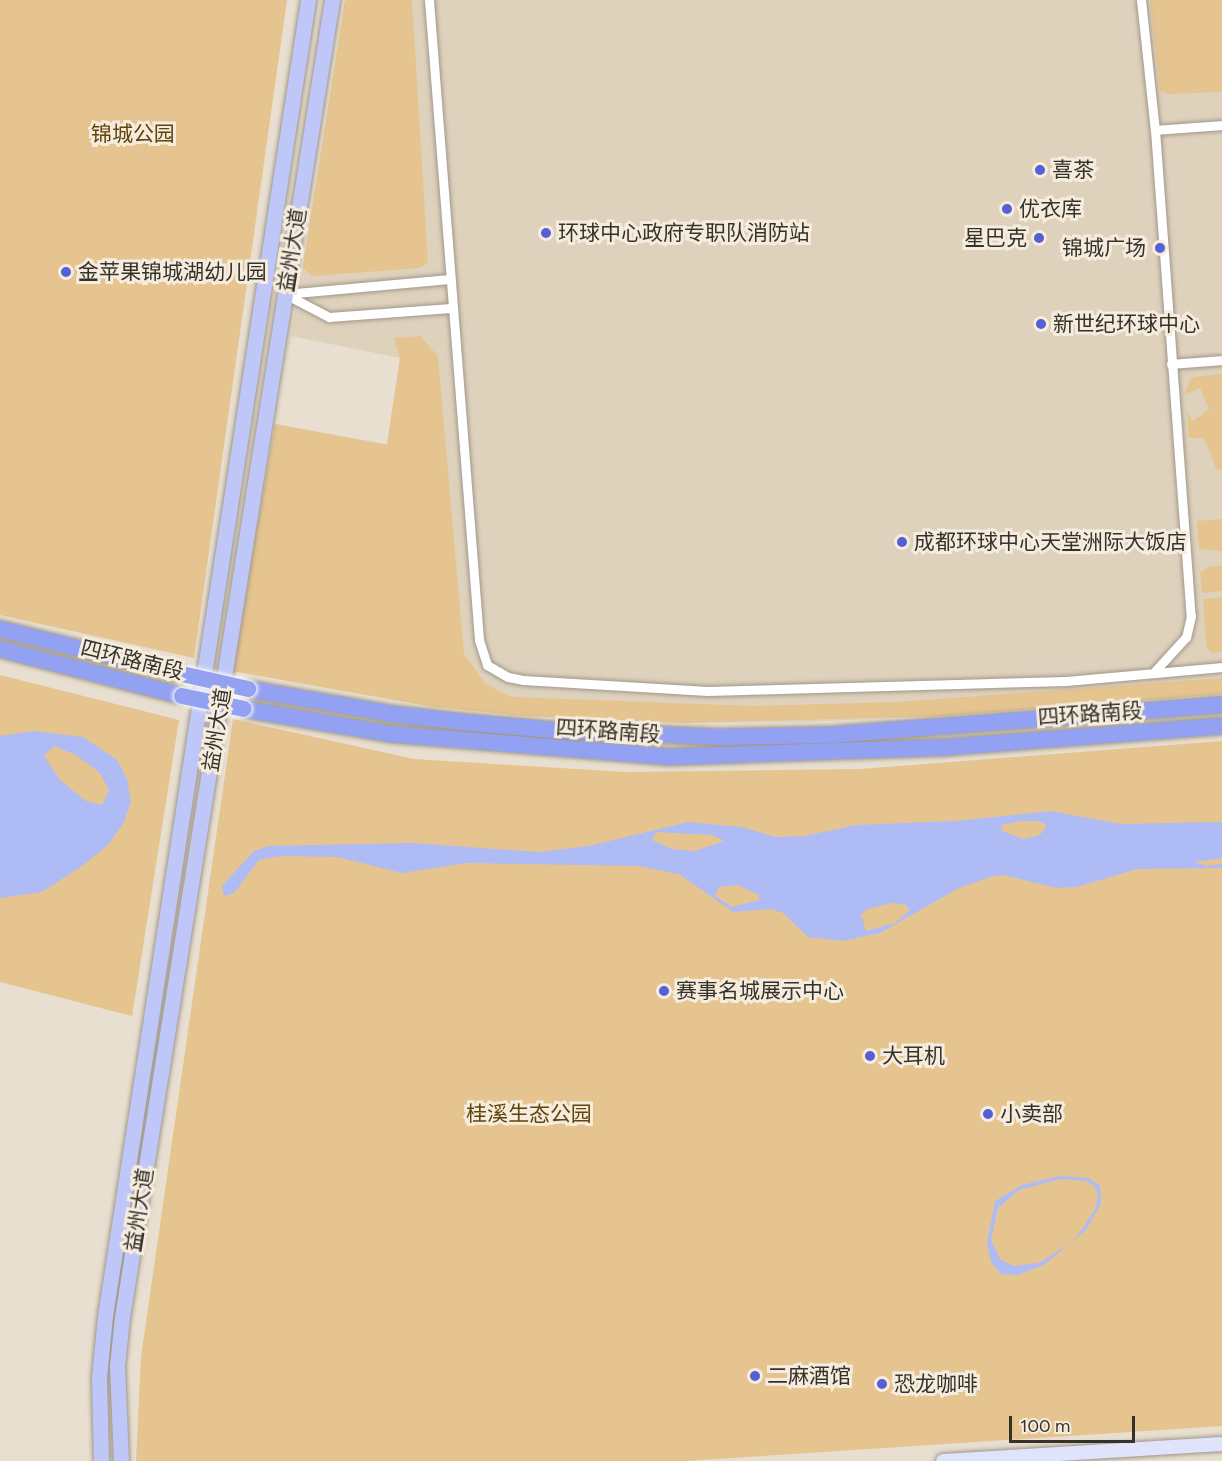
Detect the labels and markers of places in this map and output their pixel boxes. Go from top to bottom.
place label: 喜茶 [1052,157,1094,183]
marker: 喜茶 [1033,163,1047,177]
place label: 优衣库 [1019,196,1082,222]
marker: 优衣库 [1000,202,1014,216]
place label: 环球中心政府专职队消防站 [558,220,810,246]
place label: 星巴克 [964,225,1027,251]
marker: 环球中心政府专职队消防站 [539,226,553,240]
marker: 星巴克 [1032,231,1046,245]
place label: 锦城广场 [1062,235,1146,261]
marker: 锦城广场 [1151,239,1169,257]
place label: 金苹果锦城湖幼儿园 [78,259,267,285]
marker: 金苹果锦城湖幼儿园 [59,265,73,279]
place label: 新世纪环球中心 [1053,311,1200,337]
marker: 新世纪环球中心 [1034,317,1048,331]
place label: 成都环球中心天堂洲际大饭店 [914,529,1187,555]
marker: 成都环球中心天堂洲际大饭店 [895,535,909,549]
place label: 赛事名城展示中心 [676,978,844,1004]
marker: 赛事名城展示中心 [657,984,671,998]
place label: 大耳机 [882,1043,945,1069]
marker: 大耳机 [863,1049,877,1063]
place label: 小卖部 [1000,1101,1063,1127]
marker: 小卖部 [981,1107,995,1121]
place label: 二麻酒馆 [767,1363,851,1389]
marker: 二麻酒馆 [748,1369,762,1383]
place label: 恐龙咖啡 [894,1371,978,1397]
marker: 恐龙咖啡 [875,1377,889,1391]

